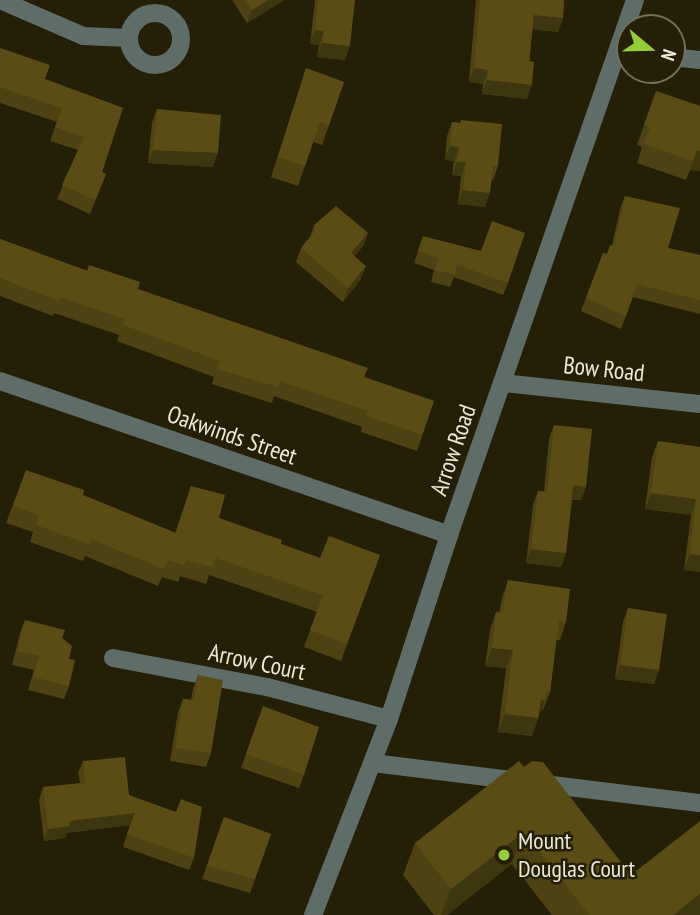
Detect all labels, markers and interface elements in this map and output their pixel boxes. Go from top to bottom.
north arrow [616,14,686,84]
text: N [656,46,682,64]
street label: Bow Road [562,350,646,388]
street label: Oakwinds Street [163,399,301,471]
street label: Arrow Road [424,400,482,500]
street label: Arrow Court [206,638,308,686]
place label: Mount Douglas Court [518,827,635,883]
marker: Mount Douglas Court [496,847,512,863]

